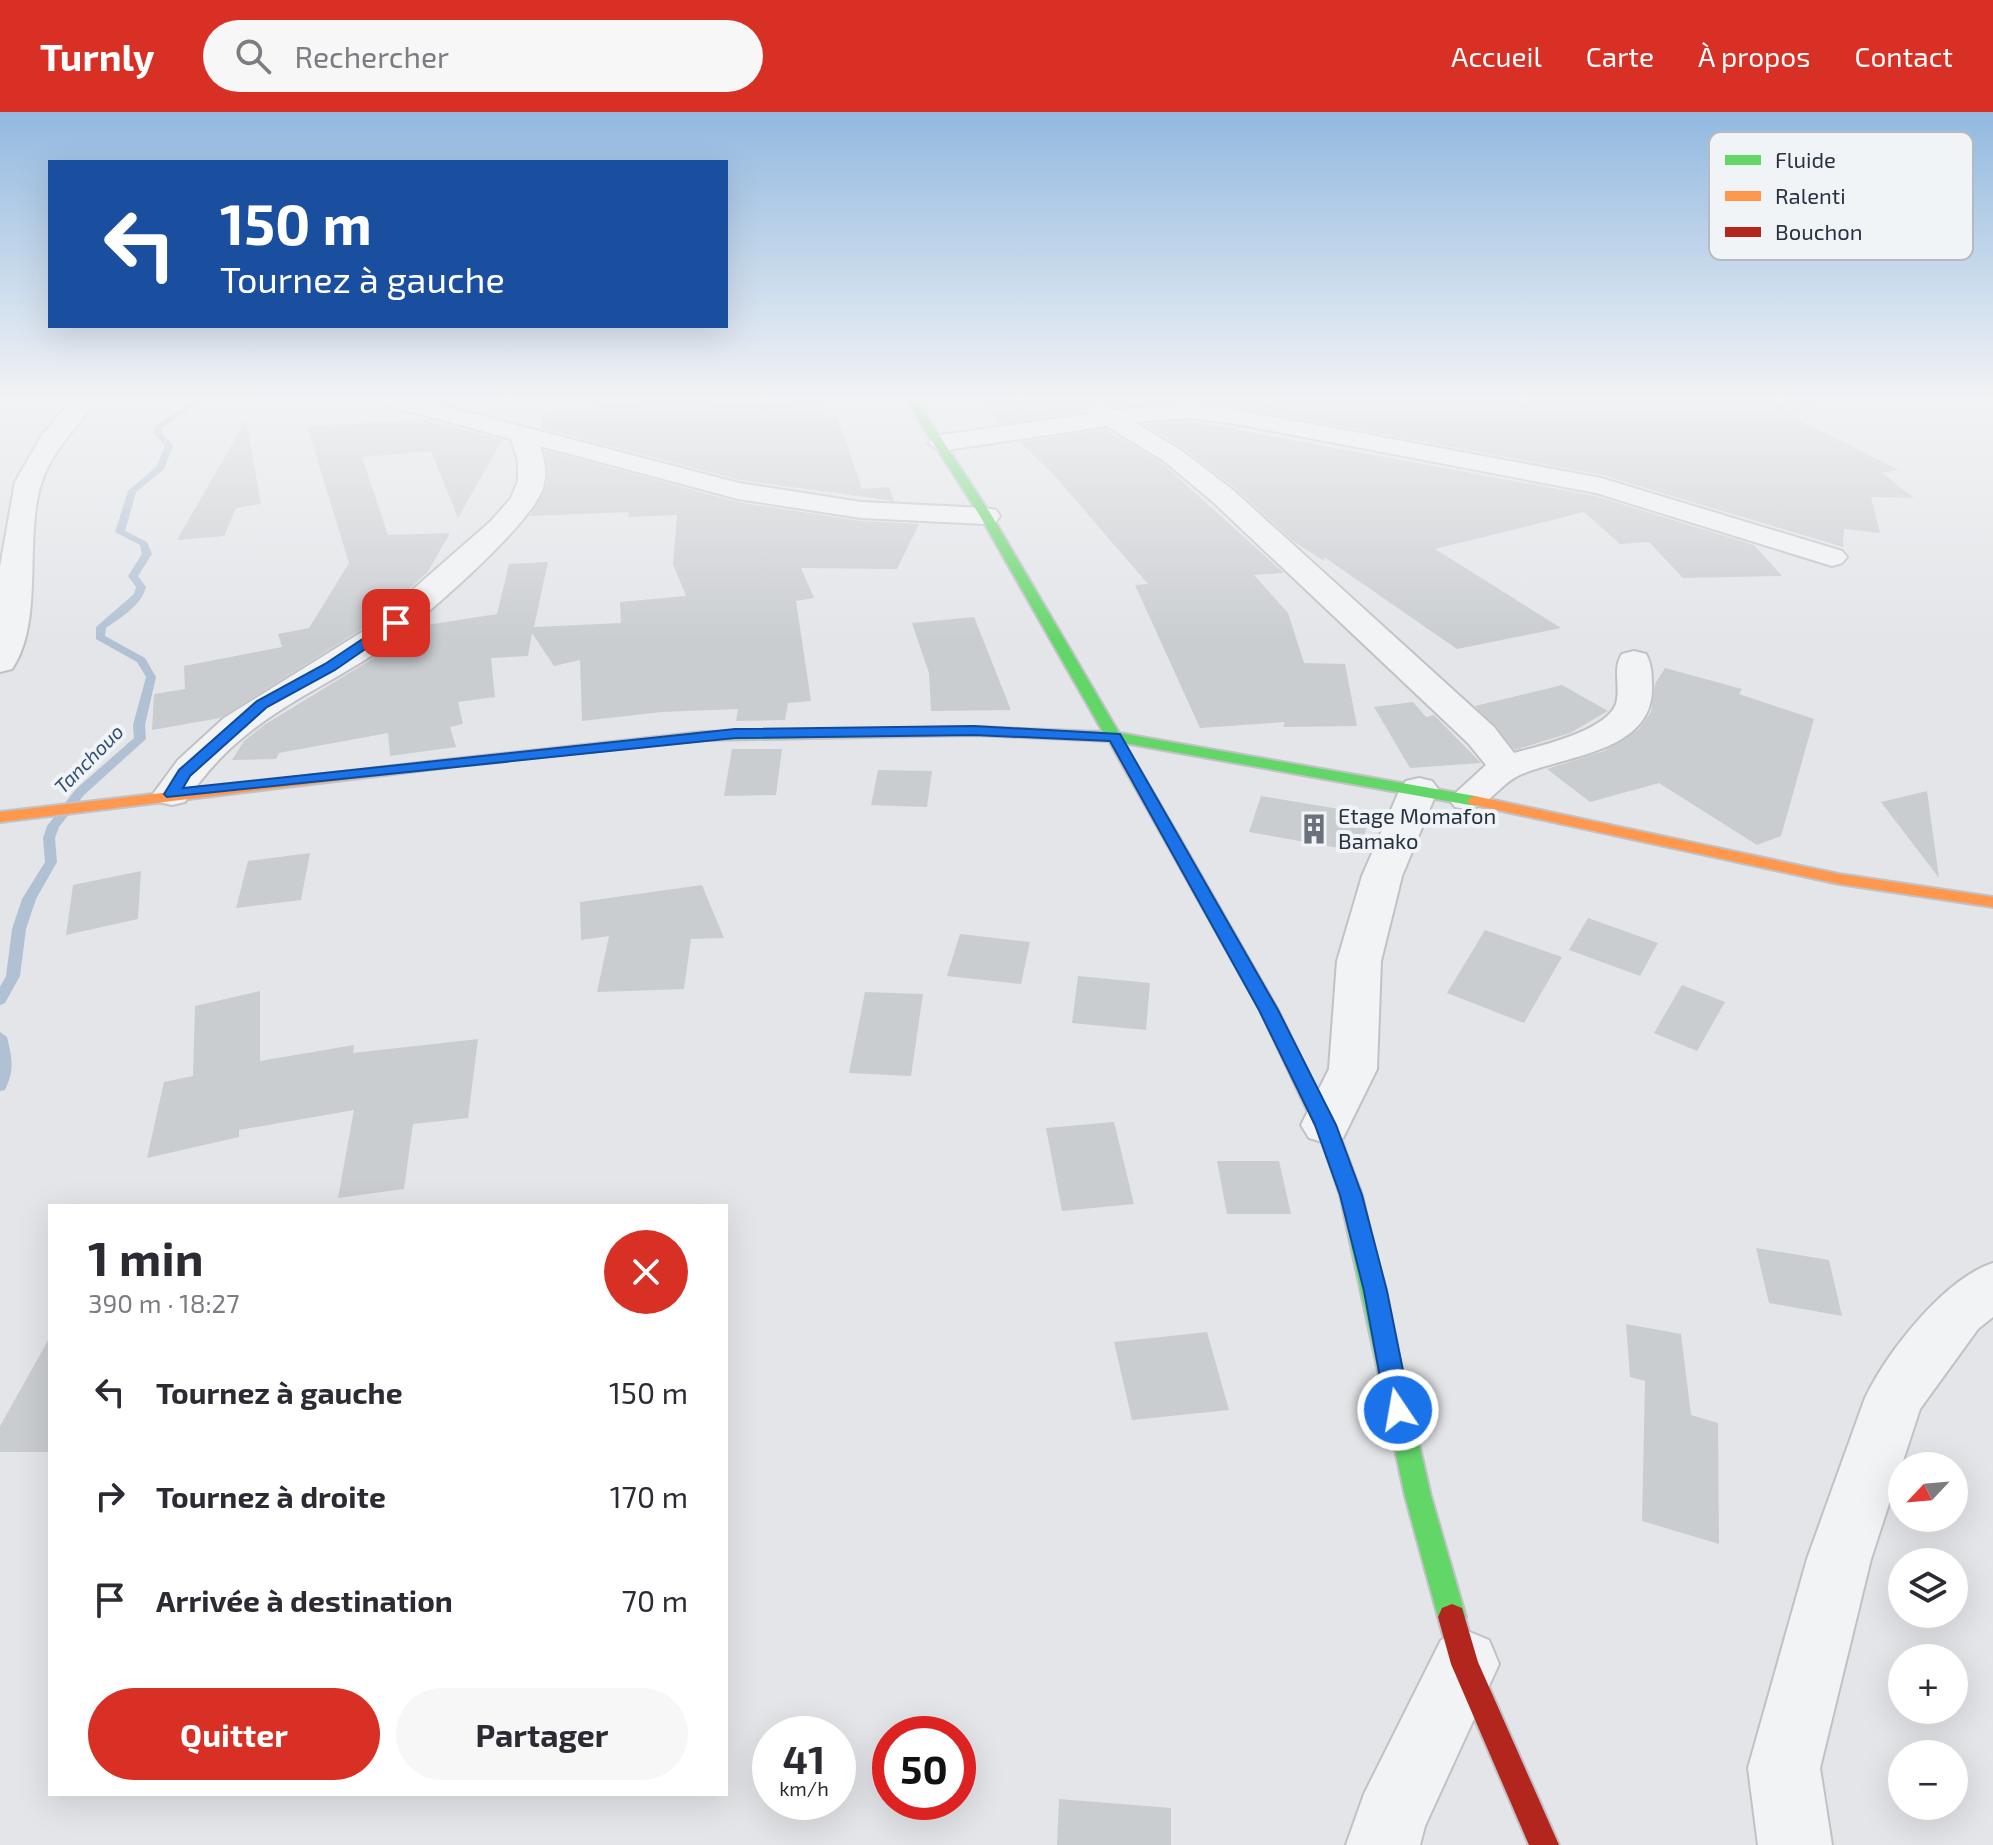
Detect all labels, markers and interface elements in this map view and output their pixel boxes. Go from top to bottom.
search box [203,20,763,92]
text: Turnly [40,33,155,79]
icon: search [231,34,275,78]
text: Rechercher [295,38,449,74]
text: Accueil [1451,39,1542,73]
text: Carte [1586,39,1654,73]
text: À propos [1698,39,1810,73]
text: Contact [1854,39,1953,73]
legend [1709,132,1973,260]
text: Fluide [1775,146,1836,172]
text: Ralenti [1775,182,1846,208]
text: 150 m [220,189,372,256]
icon: left [88,192,192,296]
text: Bouchon [1775,218,1863,244]
text: Tournez à gauche [220,257,505,300]
pin [362,589,430,657]
icon: arrive [374,601,418,645]
water label: Tanchouo [49,719,128,798]
place label: Etage Momafon Bamako [1338,802,1496,853]
building icon: Etage Momafon Bamako [1297,812,1331,846]
text: 1 min [88,1228,204,1286]
button: close [604,1230,688,1314]
text: 390 m · 18:27 [88,1287,240,1318]
position arrow [1356,1368,1440,1452]
icon: left [88,1370,132,1414]
text: Tournez à gauche [156,1374,403,1410]
text: 150 m [609,1374,688,1410]
north arrow [1888,1452,1968,1532]
map controls [1888,1452,1968,1820]
icon: right [88,1474,132,1518]
text: Tournez à droite [156,1478,386,1514]
text: 170 m [610,1478,688,1514]
button: layers [1888,1548,1968,1628]
icon: arrive [88,1578,132,1622]
text: Arrivée à destination [156,1582,453,1618]
text: 70 m [622,1582,688,1618]
button: + [1888,1644,1968,1724]
button: Quitter [88,1688,380,1780]
button: Partager [396,1688,688,1780]
speed limit sign: 50 [872,1716,976,1820]
text: 41 [783,1734,825,1782]
button: − [1888,1740,1968,1820]
text: km/h [779,1776,829,1800]

